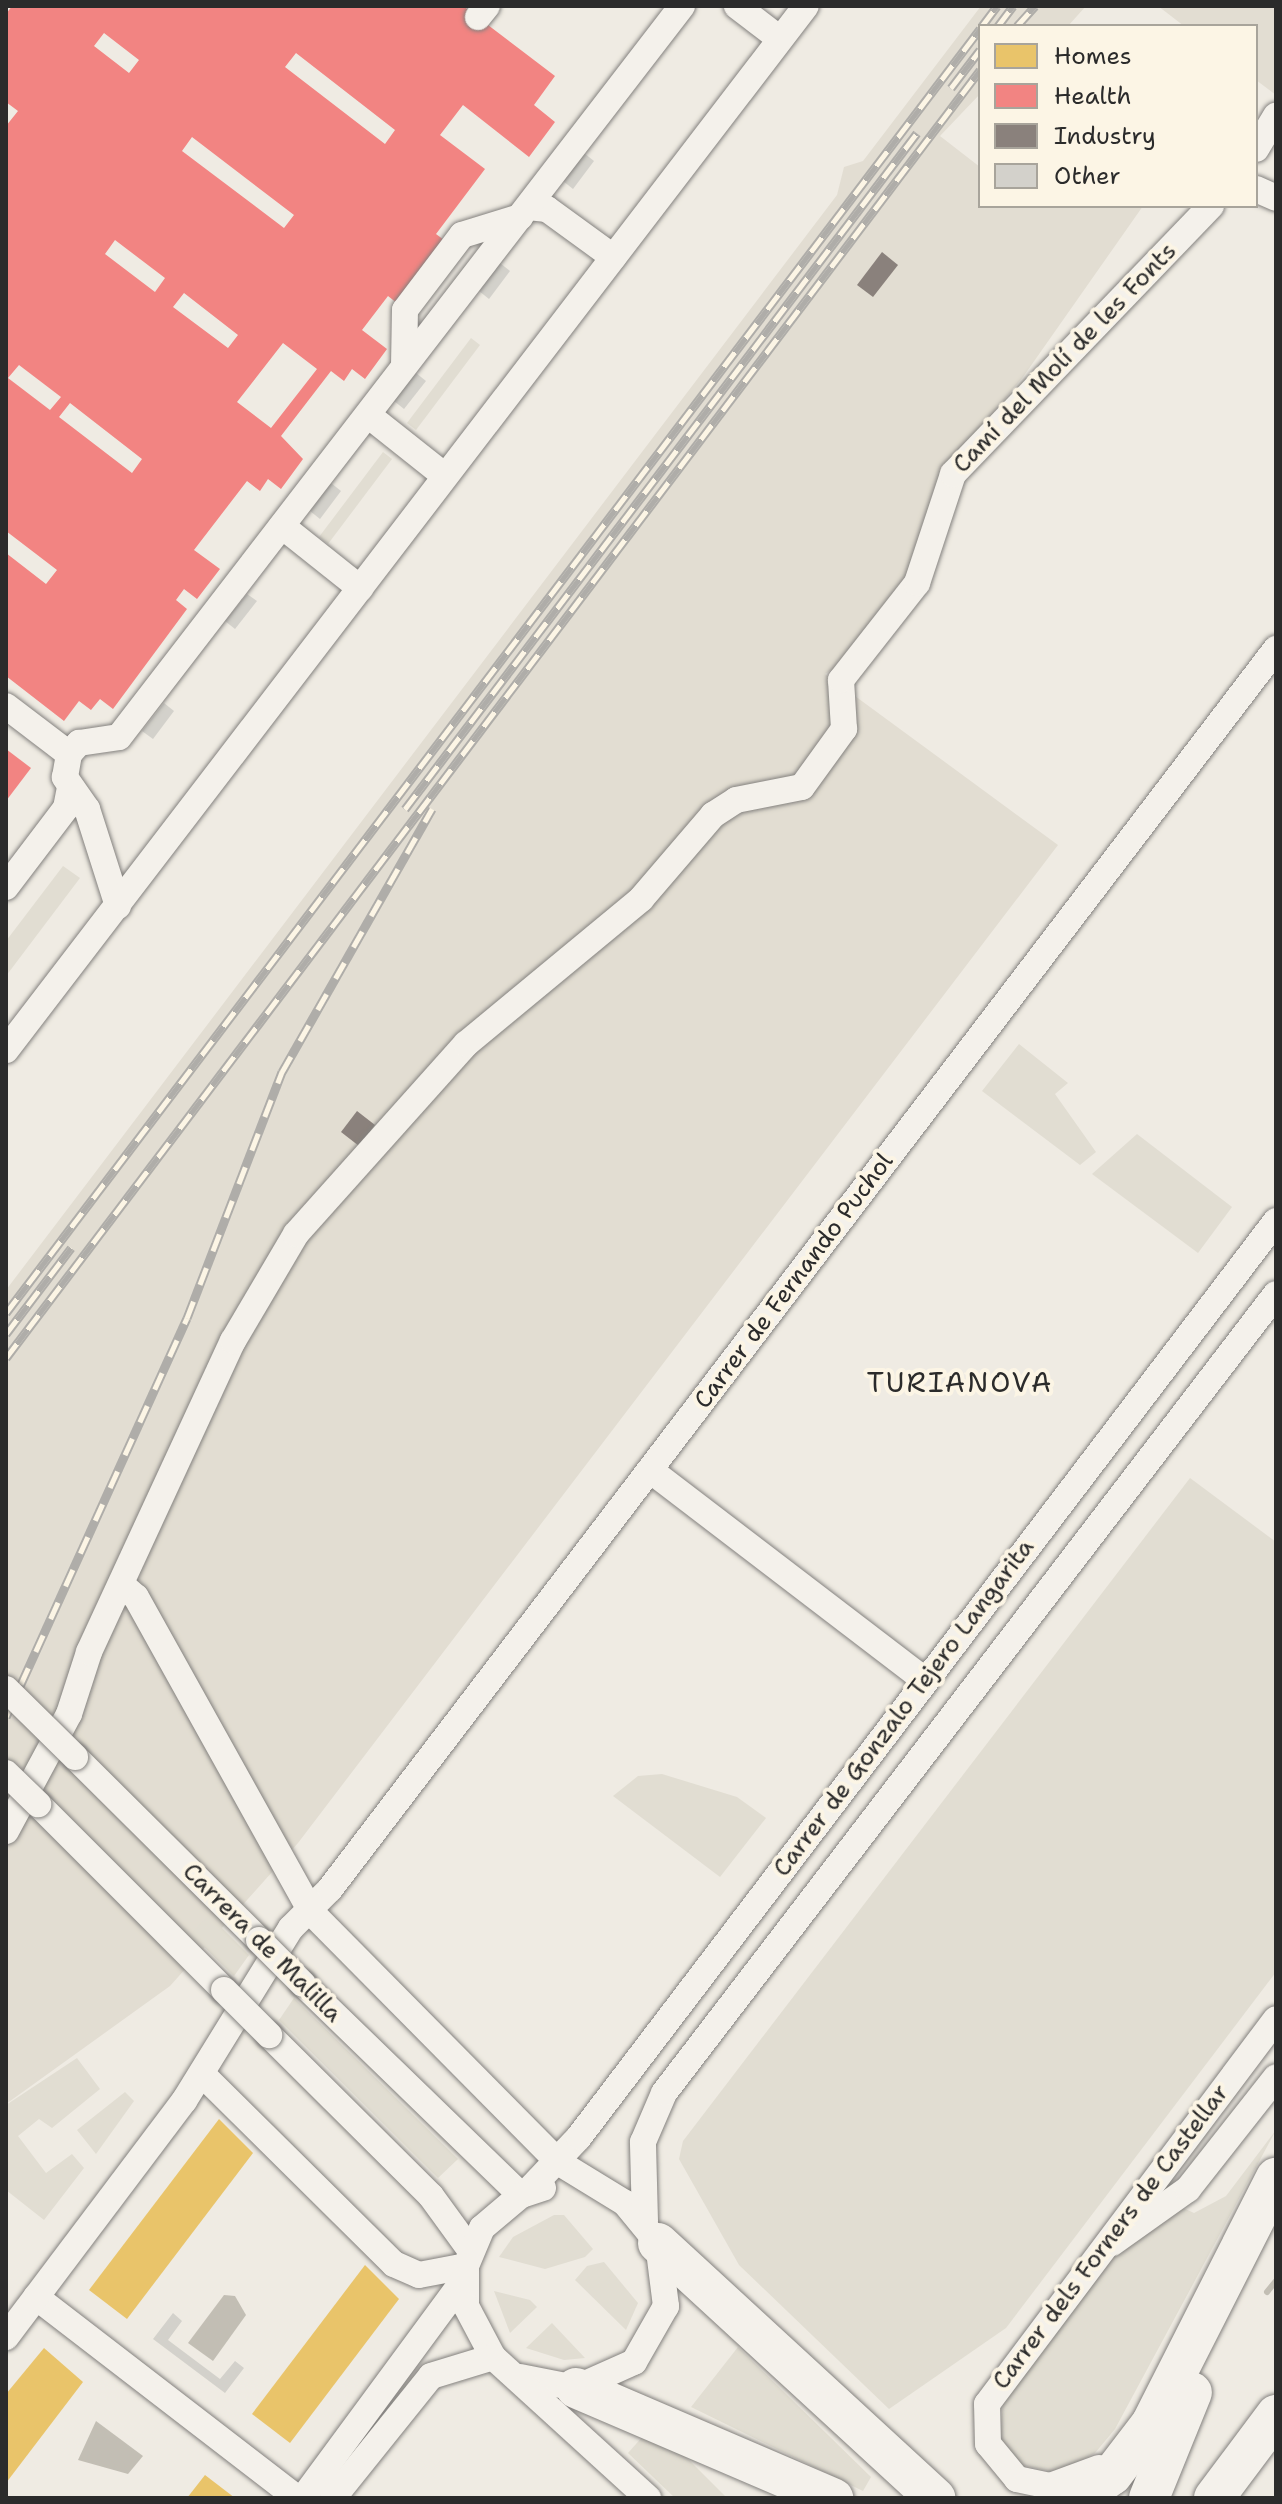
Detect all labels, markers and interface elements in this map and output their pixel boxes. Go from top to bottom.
legend [978,24,1258,208]
text: Homes [1054,40,1132,72]
text: Health [1054,80,1132,112]
text: Industry [1054,120,1156,152]
text: Other [1054,160,1121,192]
street label: Camí del Molí de les Fonts [947,237,1183,479]
street label: Carrer de Fernando Puchol [689,1148,899,1414]
district label: TURIANOVA [867,1365,1053,1399]
street label: Carrer de Gonzalo Tejero Langarita [768,1534,1040,1882]
street label: Carrera de Malilla [176,1857,348,2029]
street label: Carrer dels Forners de Castellar [987,2079,1235,2395]

